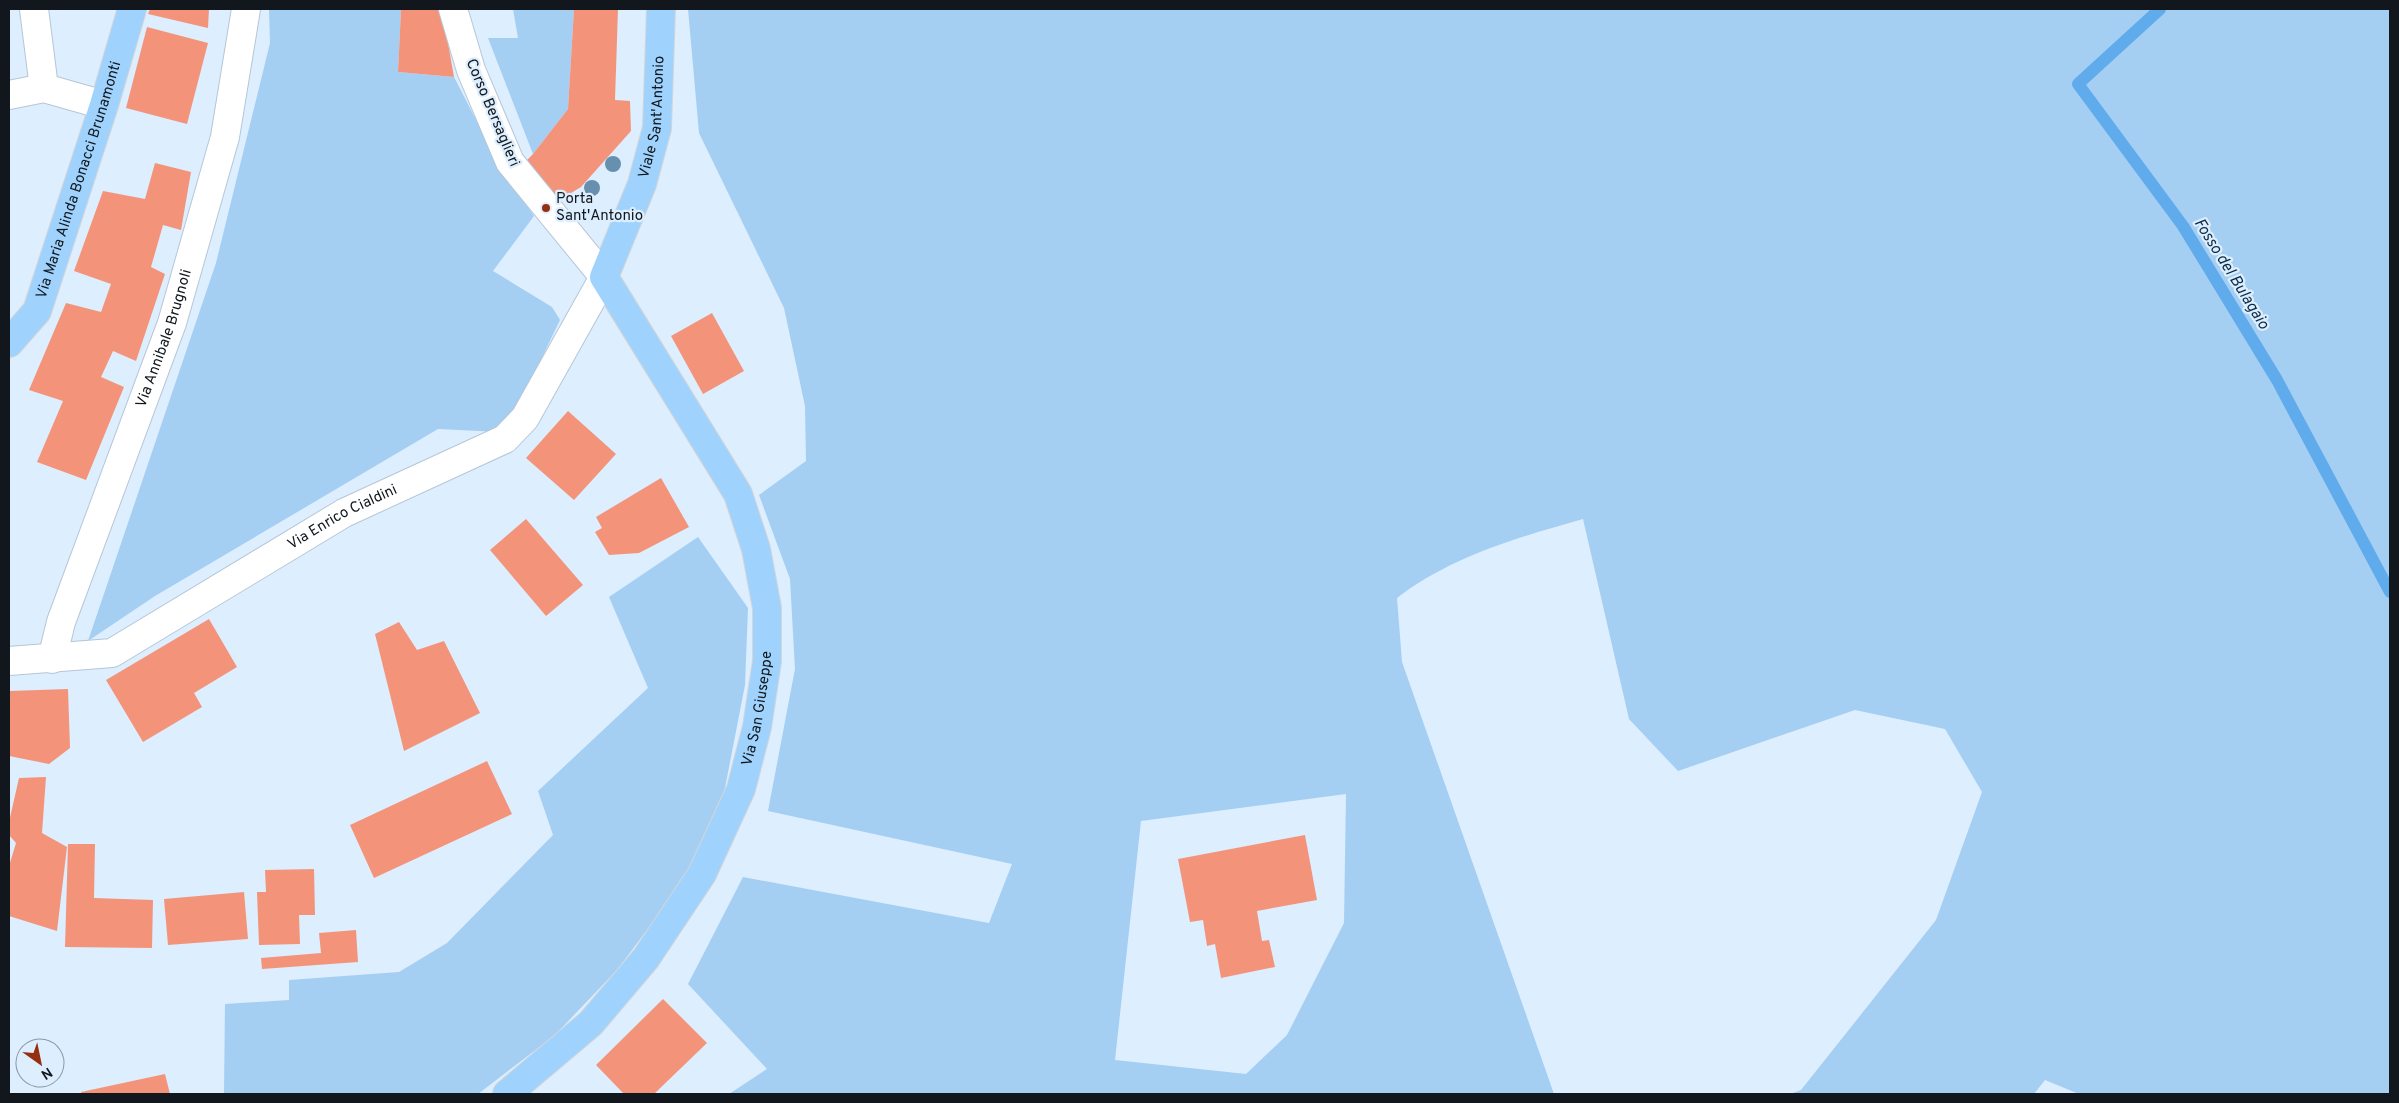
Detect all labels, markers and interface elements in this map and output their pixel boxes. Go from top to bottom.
street label: Viale Sant'Antonio [634,55,669,181]
street label: Corso Bersaglieri [461,56,523,170]
street label: Via Maria Alinda Bonacci Brunamonti [32,59,126,301]
place label: Porta Sant'Antonio [556,190,643,226]
marker: Porta Sant'Antonio [540,202,552,214]
water label: Fosso del Bulagaio [2189,215,2273,334]
street label: Via Annibale Brugnoli [132,267,196,410]
street label: Via Enrico Cialdini [284,480,400,554]
street label: Via San Giuseppe [738,651,777,768]
north arrow [15,1038,65,1088]
text: N [37,1063,55,1083]

